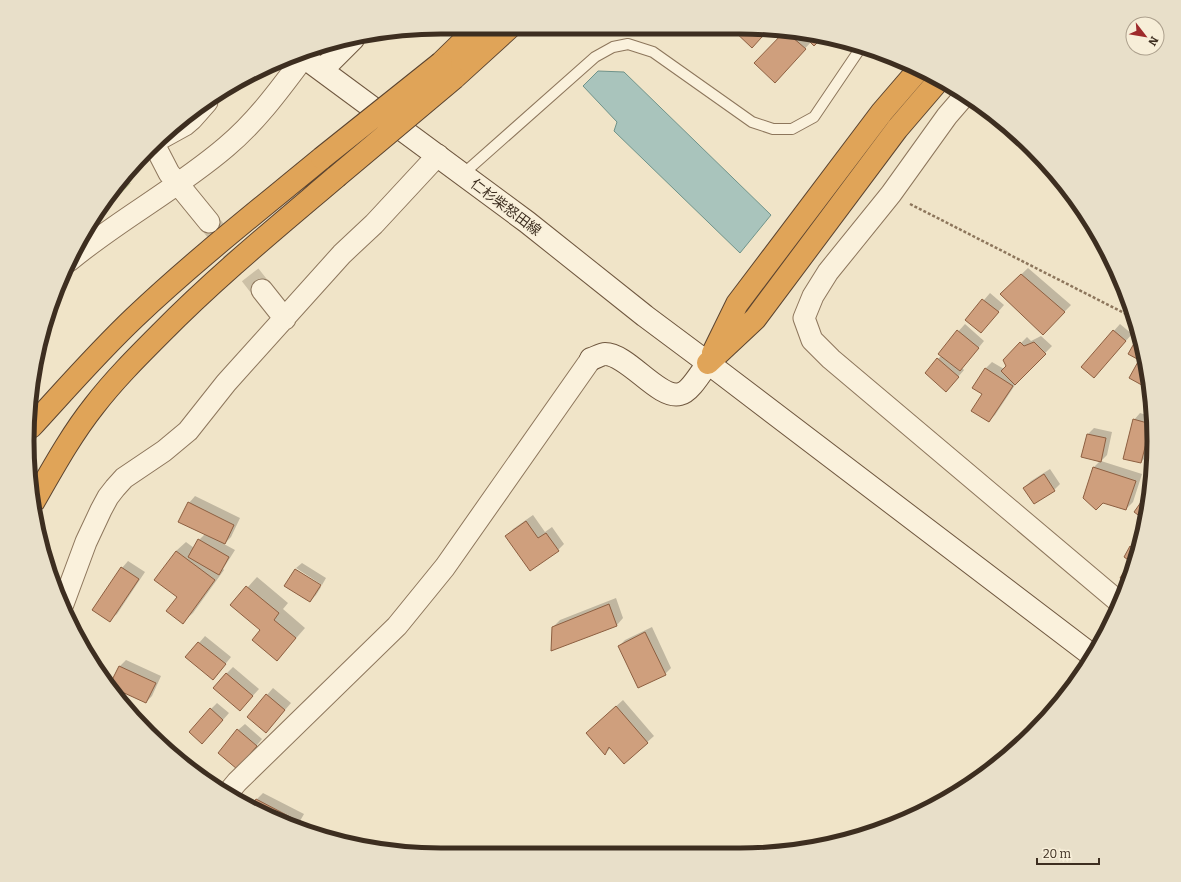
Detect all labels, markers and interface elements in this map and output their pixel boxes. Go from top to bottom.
north arrow [1125,16,1165,56]
text: N [1145,34,1161,48]
street label: 仁杉柴怒田線 [467,175,544,239]
scale bar [1037,840,1099,866]
text: 20 m [1043,847,1072,861]

